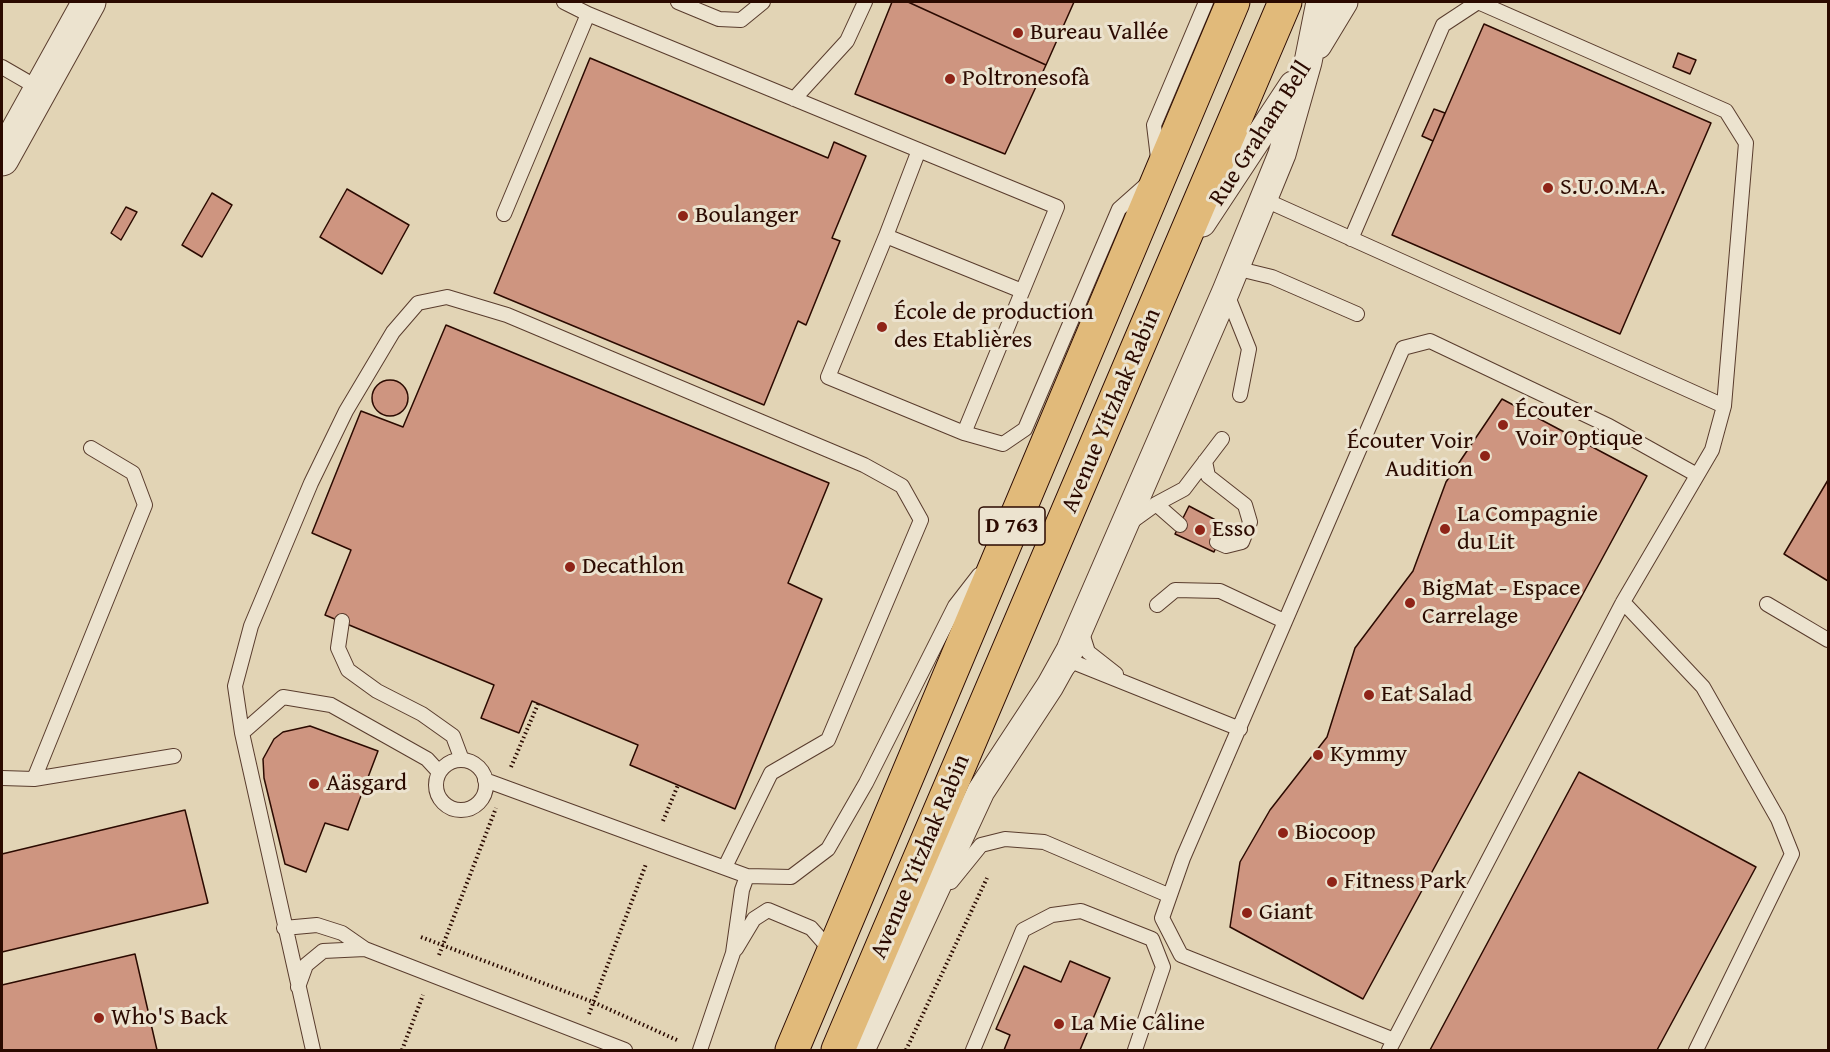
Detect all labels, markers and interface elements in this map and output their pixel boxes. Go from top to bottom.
place label: Bureau Vallée [1030,19,1169,47]
marker: Bureau Vallée [1011,26,1025,40]
street label: Rue Graham Bell [1204,56,1318,212]
place label: Poltronesofà [962,65,1090,93]
marker: Poltronesofà [943,72,957,86]
place label: S.U.O.M.A. [1560,174,1665,202]
marker: S.U.O.M.A. [1541,181,1555,195]
place label: Boulanger [695,202,798,230]
marker: Boulanger [676,209,690,223]
place label: École de production des Etablières [894,299,1094,355]
street label: Avenue Yitzhak Rabin [1056,304,1168,518]
marker: École de production des Etablières [875,320,889,334]
place label: Écouter Voir Optique [1515,397,1643,453]
marker: Écouter Voir Optique [1496,418,1510,432]
place label: Écouter Voir Audition [1347,428,1473,484]
marker: Écouter Voir Audition [1478,449,1492,463]
place label: La Compagnie du Lit [1457,501,1598,557]
road number: D 763 [979,507,1045,545]
place label: Esso [1212,516,1255,544]
marker: La Compagnie du Lit [1438,522,1452,536]
marker: Esso [1193,523,1207,537]
place label: Decathlon [582,553,684,581]
marker: Decathlon [563,560,577,574]
place label: BigMat - Espace Carrelage [1422,575,1580,631]
marker: BigMat - Espace Carrelage [1403,596,1417,610]
place label: Eat Salad [1381,681,1472,709]
marker: Eat Salad [1362,688,1376,702]
place label: Kymmy [1330,741,1407,769]
marker: Kymmy [1311,748,1325,762]
street label: Avenue Yitzhak Rabin [865,750,977,964]
place label: Aäsgard [326,770,407,798]
marker: Aäsgard [307,777,321,791]
place label: Biocoop [1295,819,1376,847]
marker: Biocoop [1276,826,1290,840]
place label: Fitness Park [1344,868,1466,896]
marker: Fitness Park [1325,875,1339,889]
place label: Giant [1259,899,1313,927]
marker: Giant [1240,906,1254,920]
place label: Who'S Back [111,1004,228,1032]
place label: La Mie Câline [1071,1010,1205,1038]
marker: Who'S Back [92,1011,106,1025]
marker: La Mie Câline [1052,1017,1066,1031]

